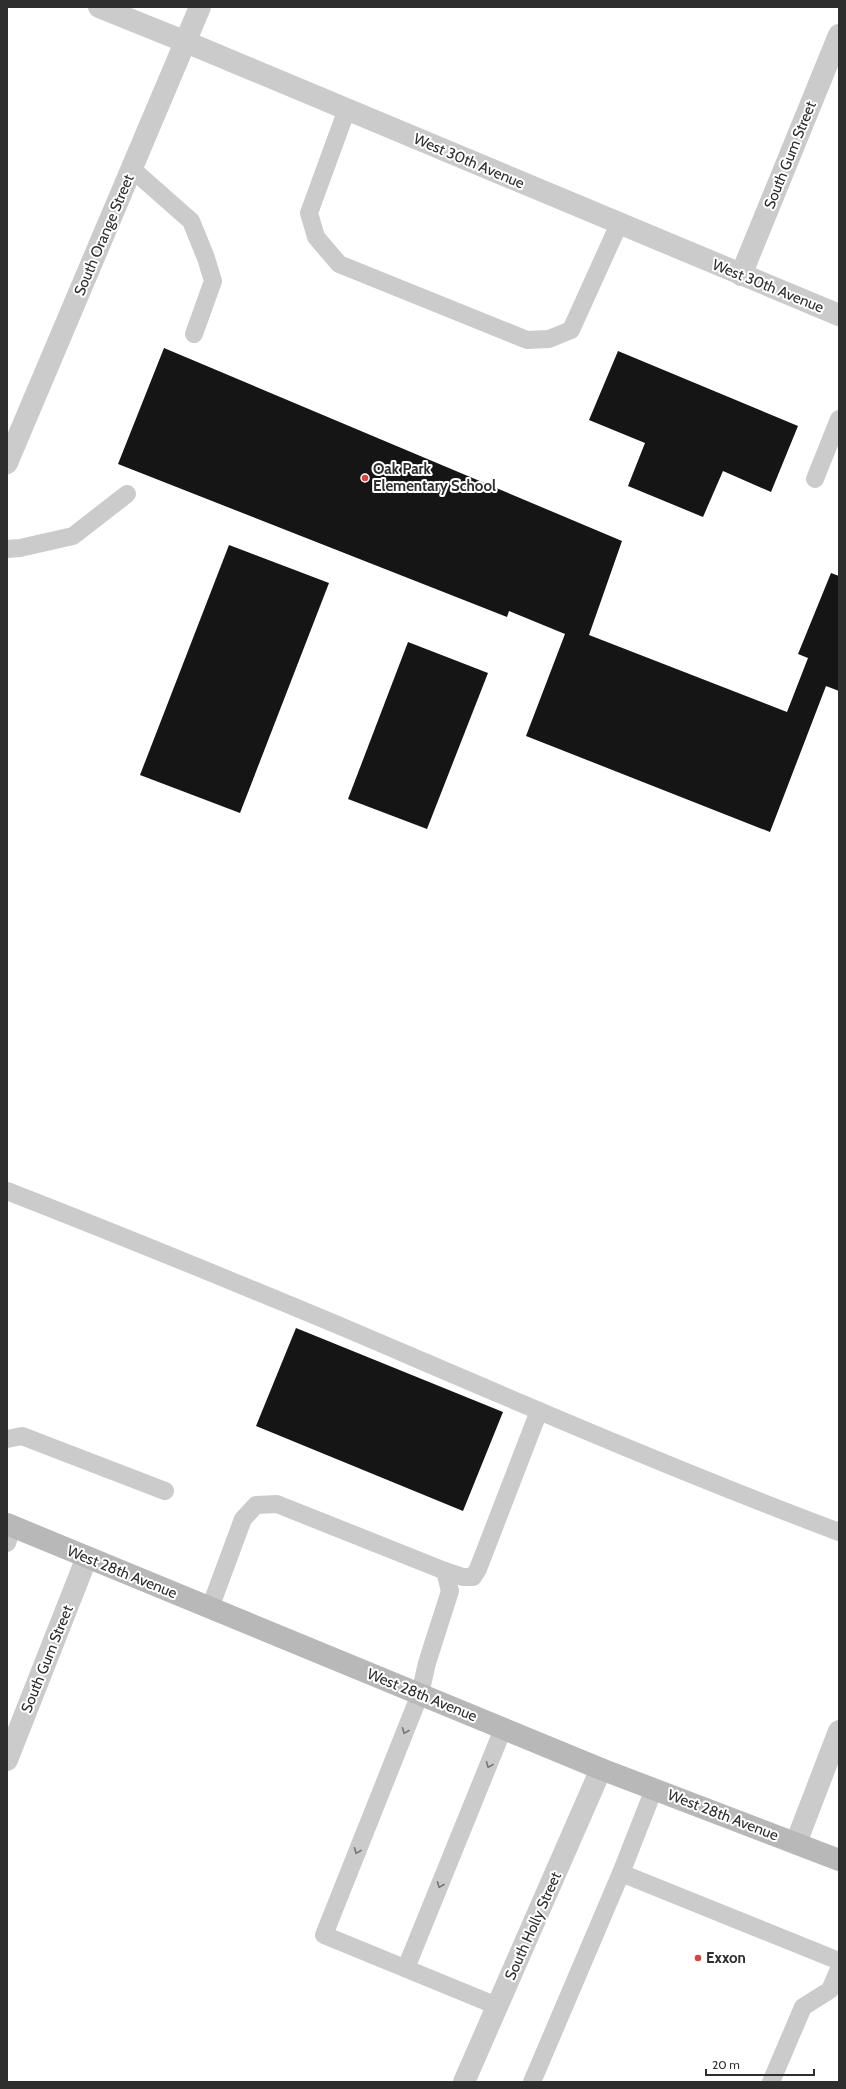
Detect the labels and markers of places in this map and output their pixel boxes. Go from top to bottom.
place label: Oak Park Elementary School [373,460,496,495]
marker: Oak Park Elementary School [360,473,370,483]
place label: Exxon [706,1949,746,1967]
marker: Exxon [693,1953,703,1963]

